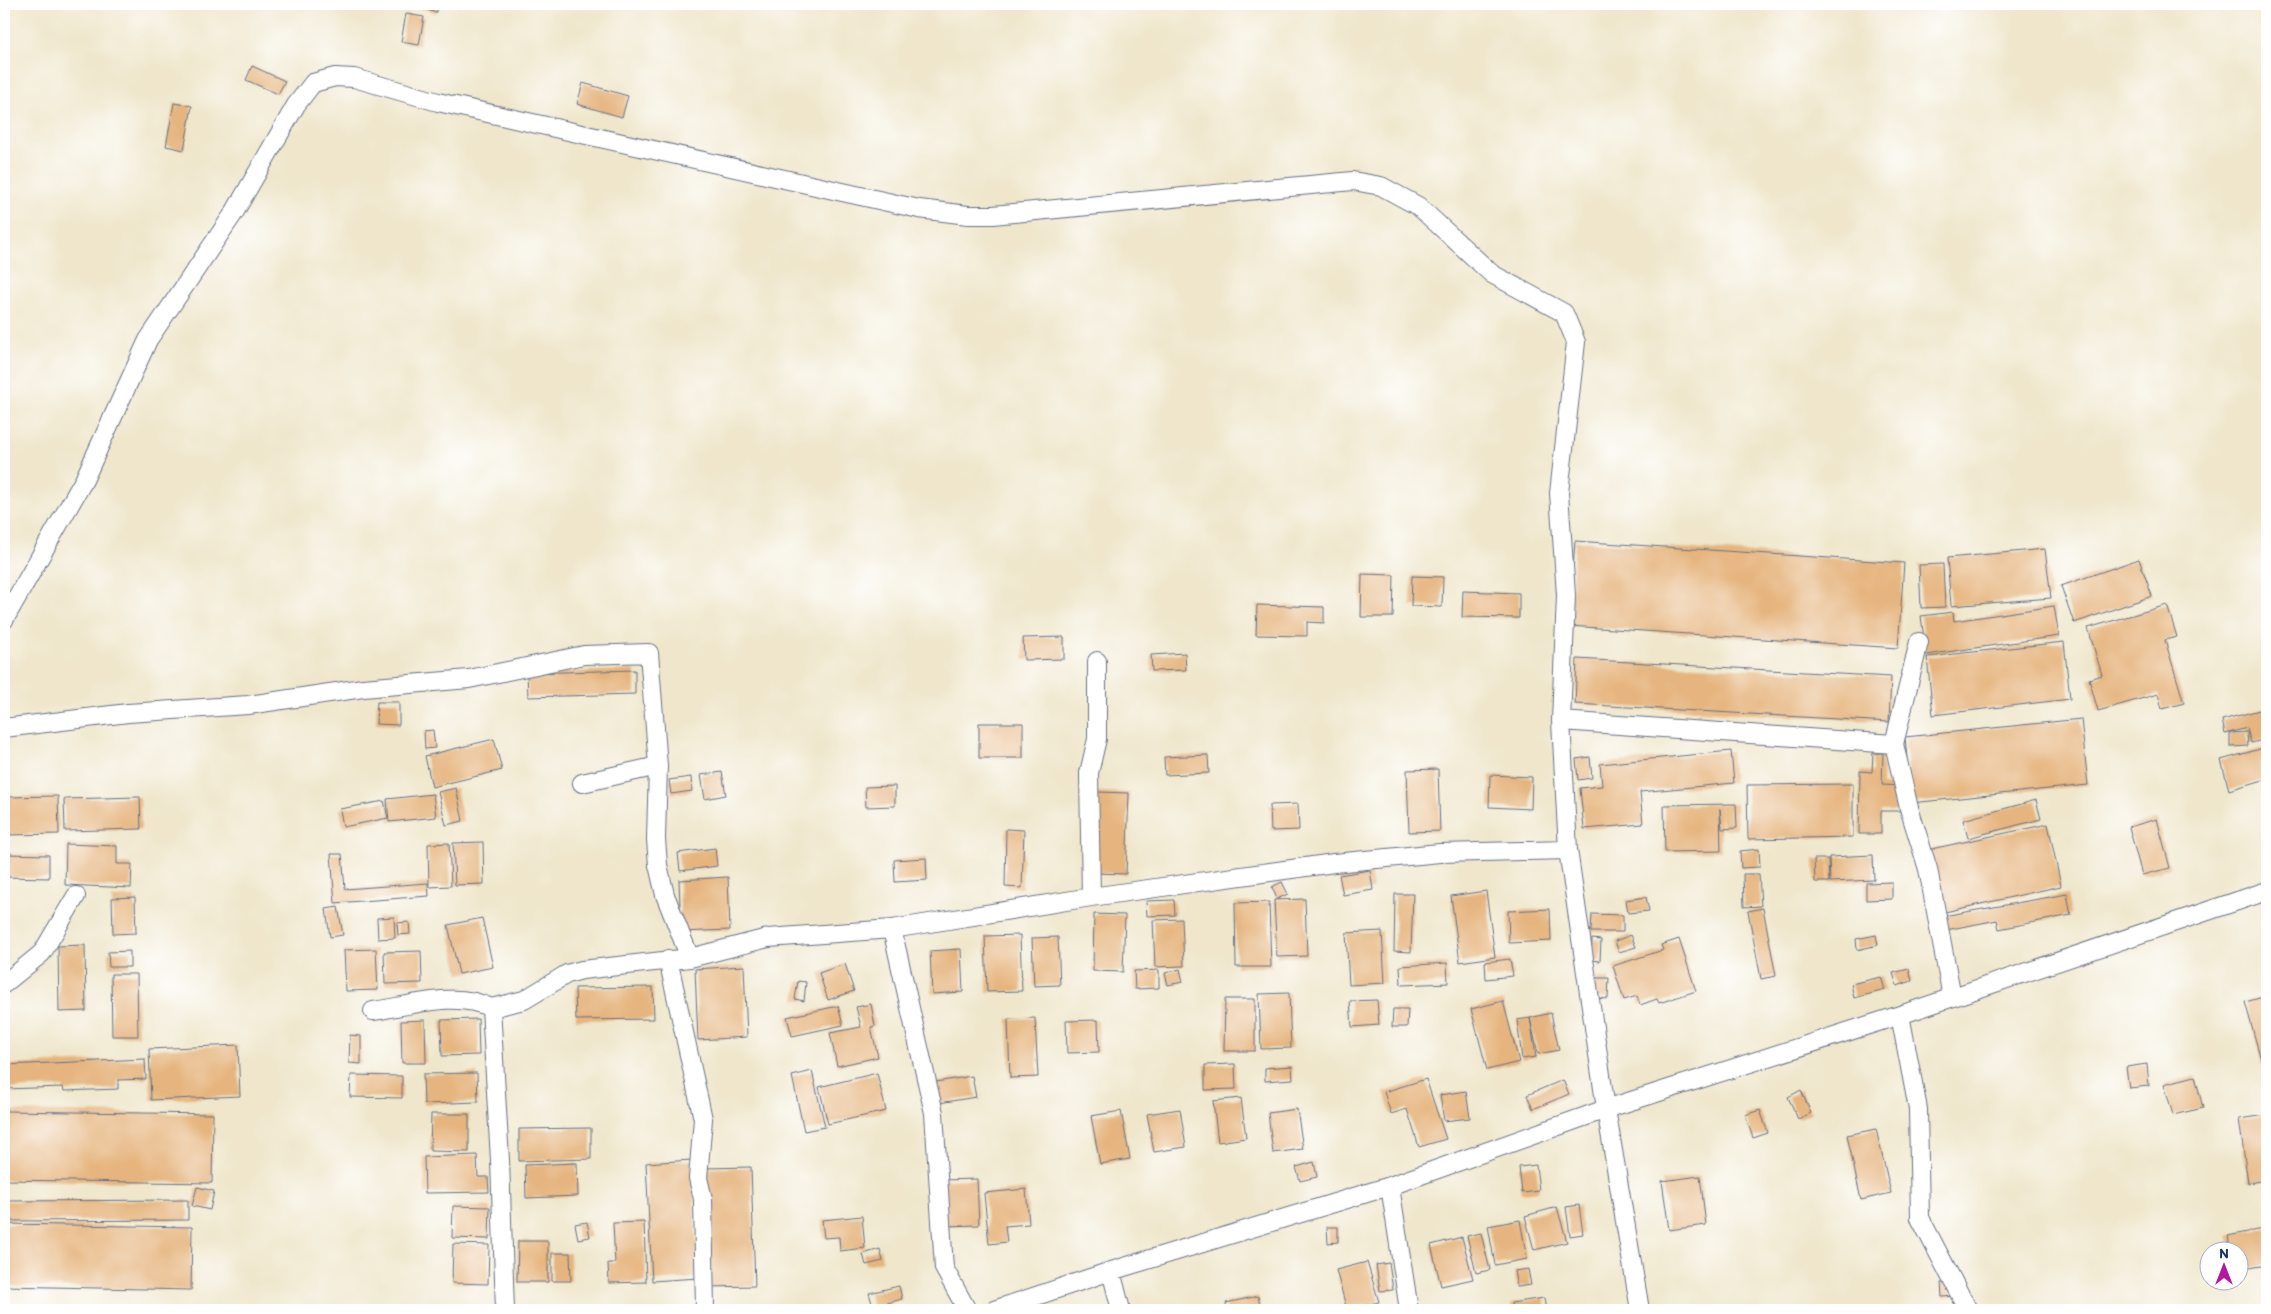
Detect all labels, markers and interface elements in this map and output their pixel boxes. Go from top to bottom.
north arrow [2198,1242,2248,1292]
text: N [2219,1245,2229,1262]

